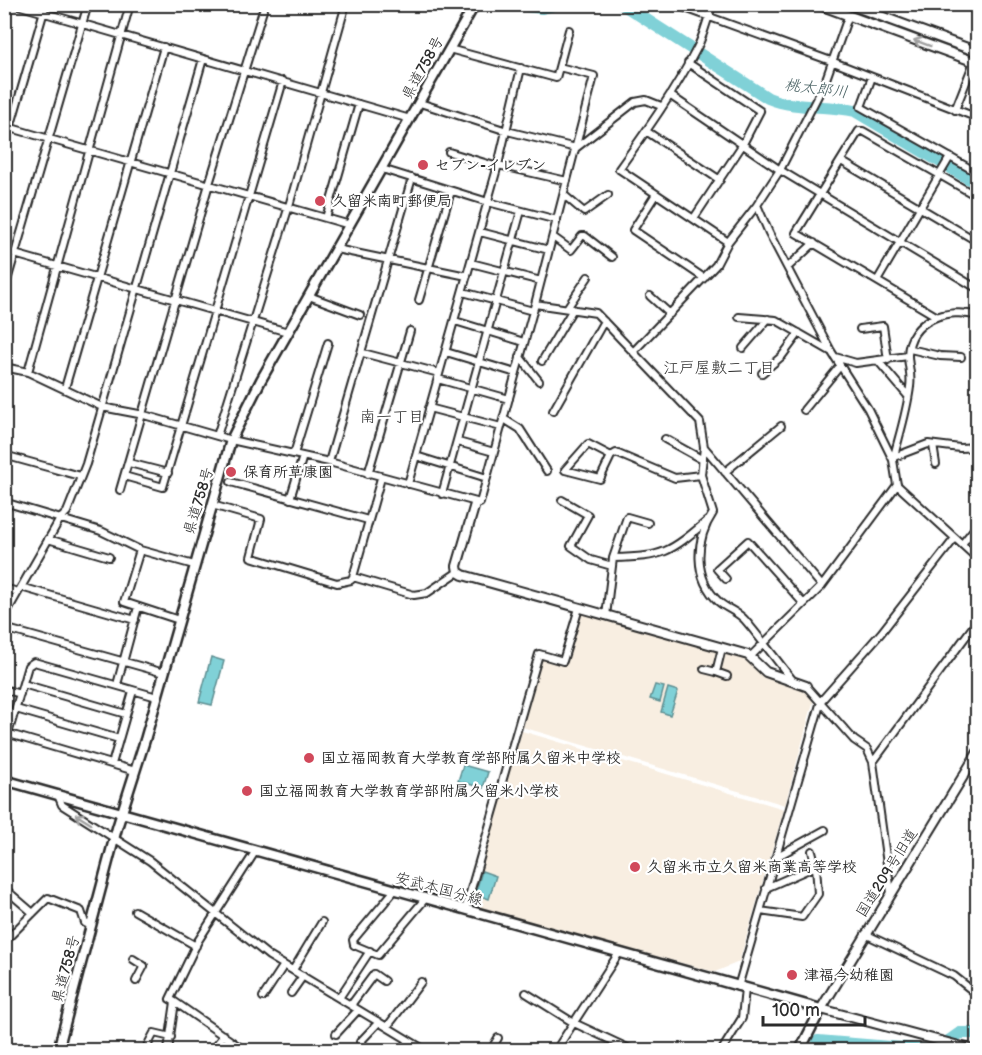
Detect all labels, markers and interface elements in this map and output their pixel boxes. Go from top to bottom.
street label: 県道758号 [398,33,448,103]
one-way arrow [914,37,932,48]
water label: 桃太郎川 [783,76,849,102]
place label: セブン-イレブン [435,156,546,175]
marker: セブン-イレブン [416,158,430,172]
place label: 久留米南町郵便局 [332,192,452,211]
marker: 久留米南町郵便局 [313,194,327,208]
district label: 江戸屋敷二丁目 [663,359,775,378]
district label: 南一丁目 [360,408,424,427]
place label: 保育所草康園 [243,463,333,482]
street label: 県道758号 [180,465,218,537]
marker: 保育所草康園 [224,465,238,479]
place label: 国立福岡教育大学教育学部附属久留米中学校 [321,749,621,768]
marker: 国立福岡教育大学教育学部附属久留米中学校 [302,751,316,765]
place label: 国立福岡教育大学教育学部附属久留米小学校 [259,782,559,801]
marker: 国立福岡教育大学教育学部附属久留米小学校 [240,784,254,798]
one-way arrow [75,813,92,825]
street label: 国道209号旧道 [852,825,922,921]
place label: 久留米市立久留米商業高等学校 [647,858,857,877]
marker: 久留米市立久留米商業高等学校 [628,860,642,874]
street label: 安武本国分線 [393,868,485,910]
street label: 県道758号 [48,933,84,1005]
place label: 津福今幼稚園 [804,966,894,985]
marker: 津福今幼稚園 [785,968,799,982]
scale bar [763,989,865,1027]
text: 100 m [772,1000,820,1021]

